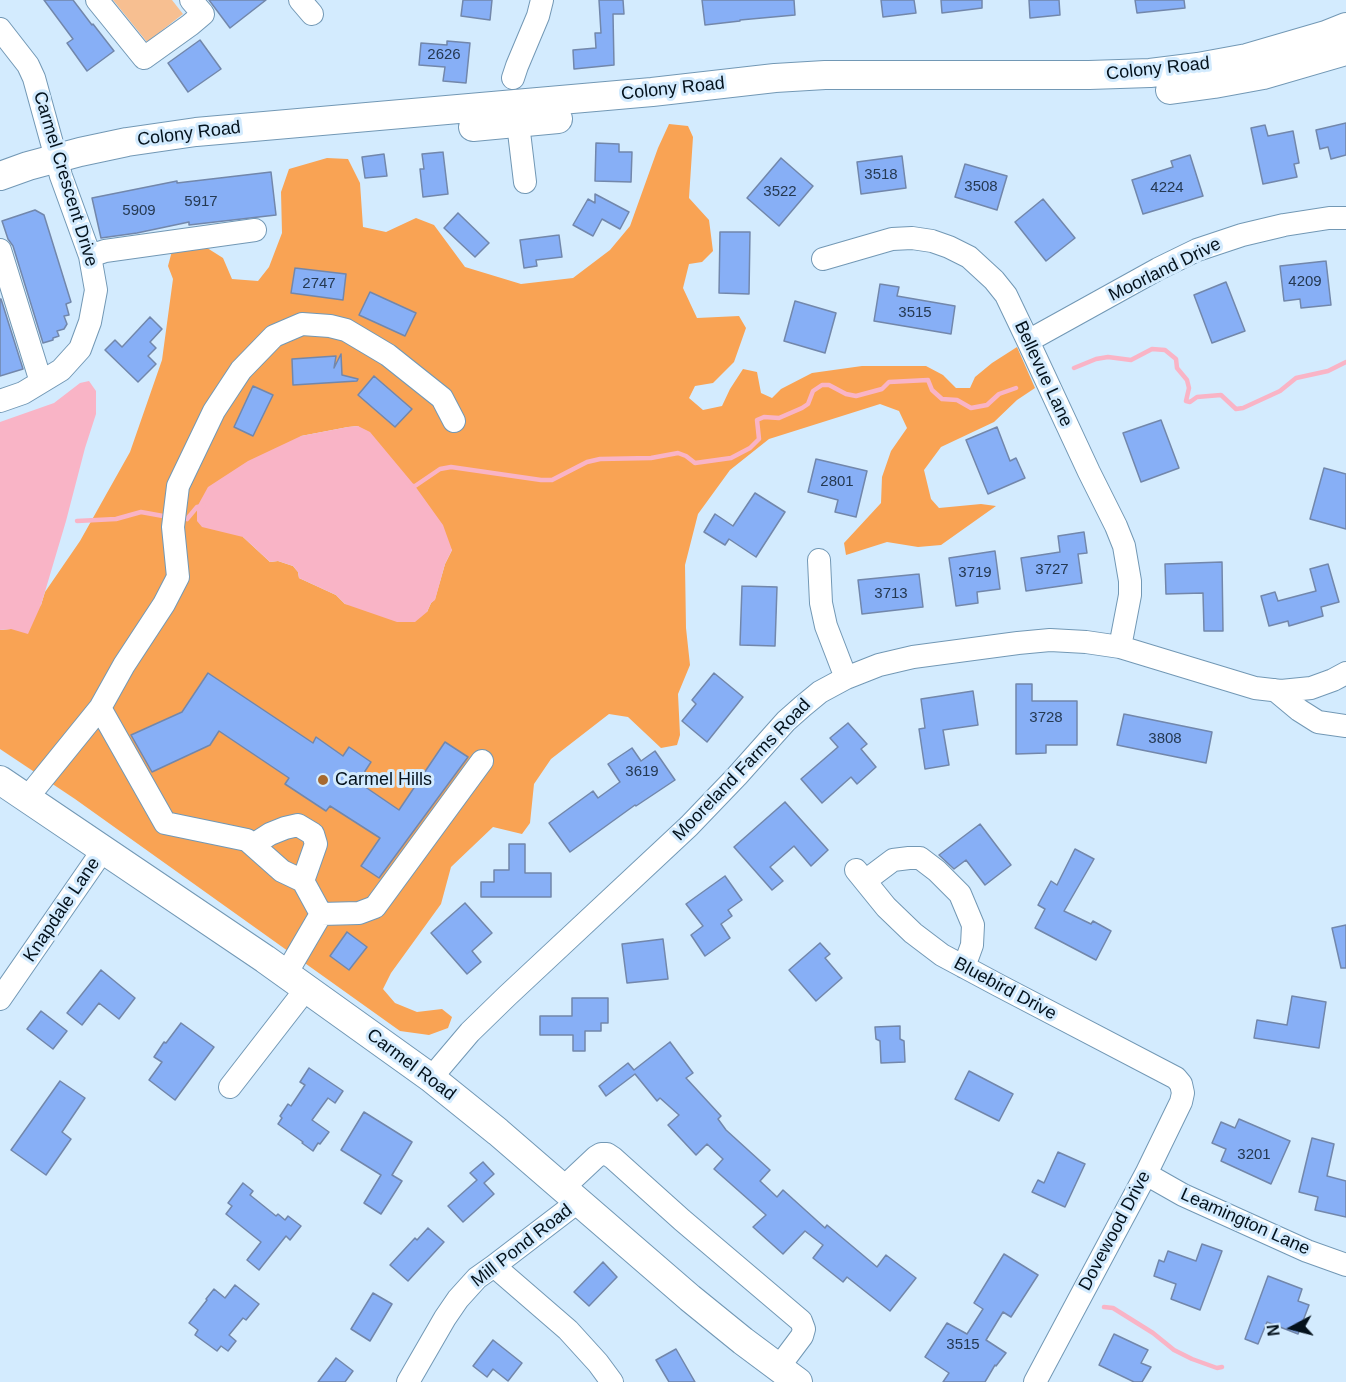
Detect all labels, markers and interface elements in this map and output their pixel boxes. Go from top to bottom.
house number: 2626 [427,46,461,64]
street label: Colony Road [1105,53,1211,85]
street label: Colony Road [620,73,726,105]
street label: Carmel Crescent Drive [28,89,102,269]
street label: Colony Road [136,117,242,151]
house number: 3518 [864,166,898,184]
house number: 3508 [964,178,998,196]
house number: 4224 [1150,179,1184,197]
house number: 3522 [763,183,797,201]
house number: 5917 [184,193,218,211]
house number: 5909 [122,202,156,220]
street label: Moorland Drive [1105,234,1225,306]
house number: 4209 [1288,273,1322,291]
house number: 2747 [302,275,336,293]
house number: 3515 [898,304,932,322]
street label: Bellevue Lane [1009,318,1077,430]
house number: 2801 [820,473,854,491]
house number: 3727 [1035,561,1069,579]
house number: 3719 [958,564,992,582]
house number: 3713 [874,585,908,603]
street label: Mooreland Farms Road [669,694,815,846]
house number: 3728 [1029,709,1063,727]
house number: 3808 [1148,730,1182,748]
house number: 3619 [625,763,659,781]
place label: Carmel Hills [335,769,432,791]
marker: Carmel Hills [316,773,330,787]
street label: Knapdale Lane [19,854,105,966]
street label: Bluebird Drive [950,953,1060,1025]
street label: Carmel Road [362,1024,460,1106]
house number: 3201 [1237,1146,1271,1164]
street label: Dovewood Drive [1074,1168,1156,1294]
street label: Leamington Lane [1177,1184,1313,1260]
street label: Mill Pond Road [467,1200,577,1292]
north arrow [1262,1298,1322,1358]
text: N [1264,1323,1283,1337]
house number: 3515 [946,1336,980,1354]

